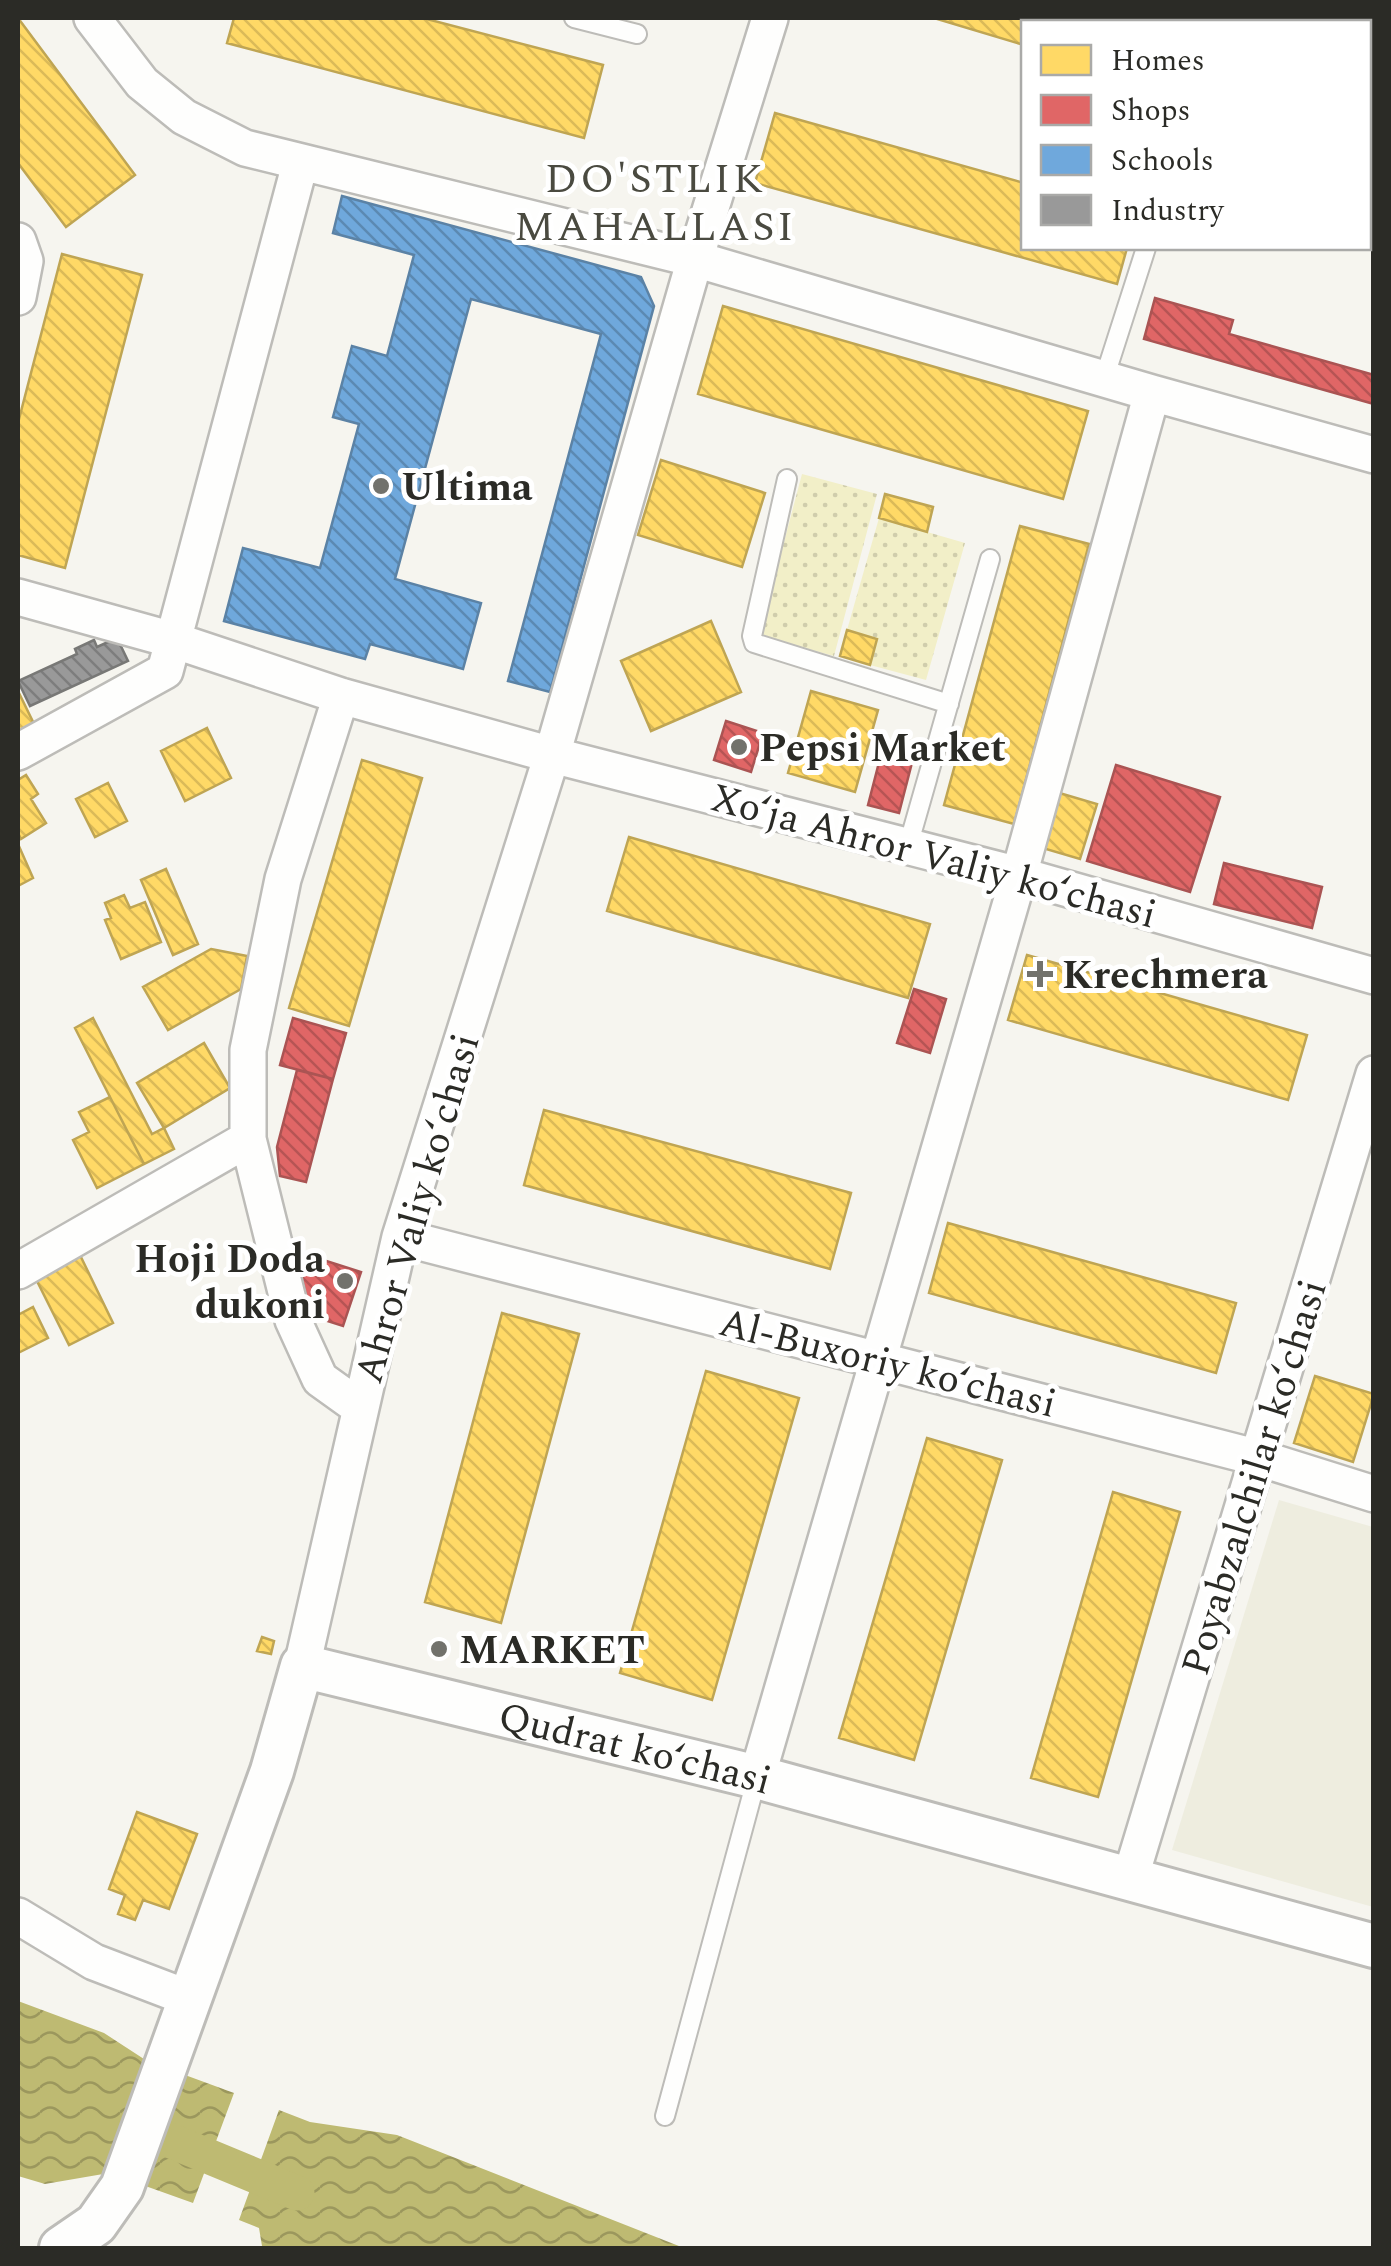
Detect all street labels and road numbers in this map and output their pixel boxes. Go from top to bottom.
street label: Xo‘ja Ahror Valiy ko‘chasi [704,769,1163,946]
street label: Ahror Valiy koʻchasi [339,1027,498,1391]
street label: Poyabzalchilar ko‘chasi [1166,1272,1345,1683]
street label: Al-Buxoriy ko‘chasi [712,1293,1062,1436]
street label: Qudrat ko‘chasi [492,1687,778,1813]

